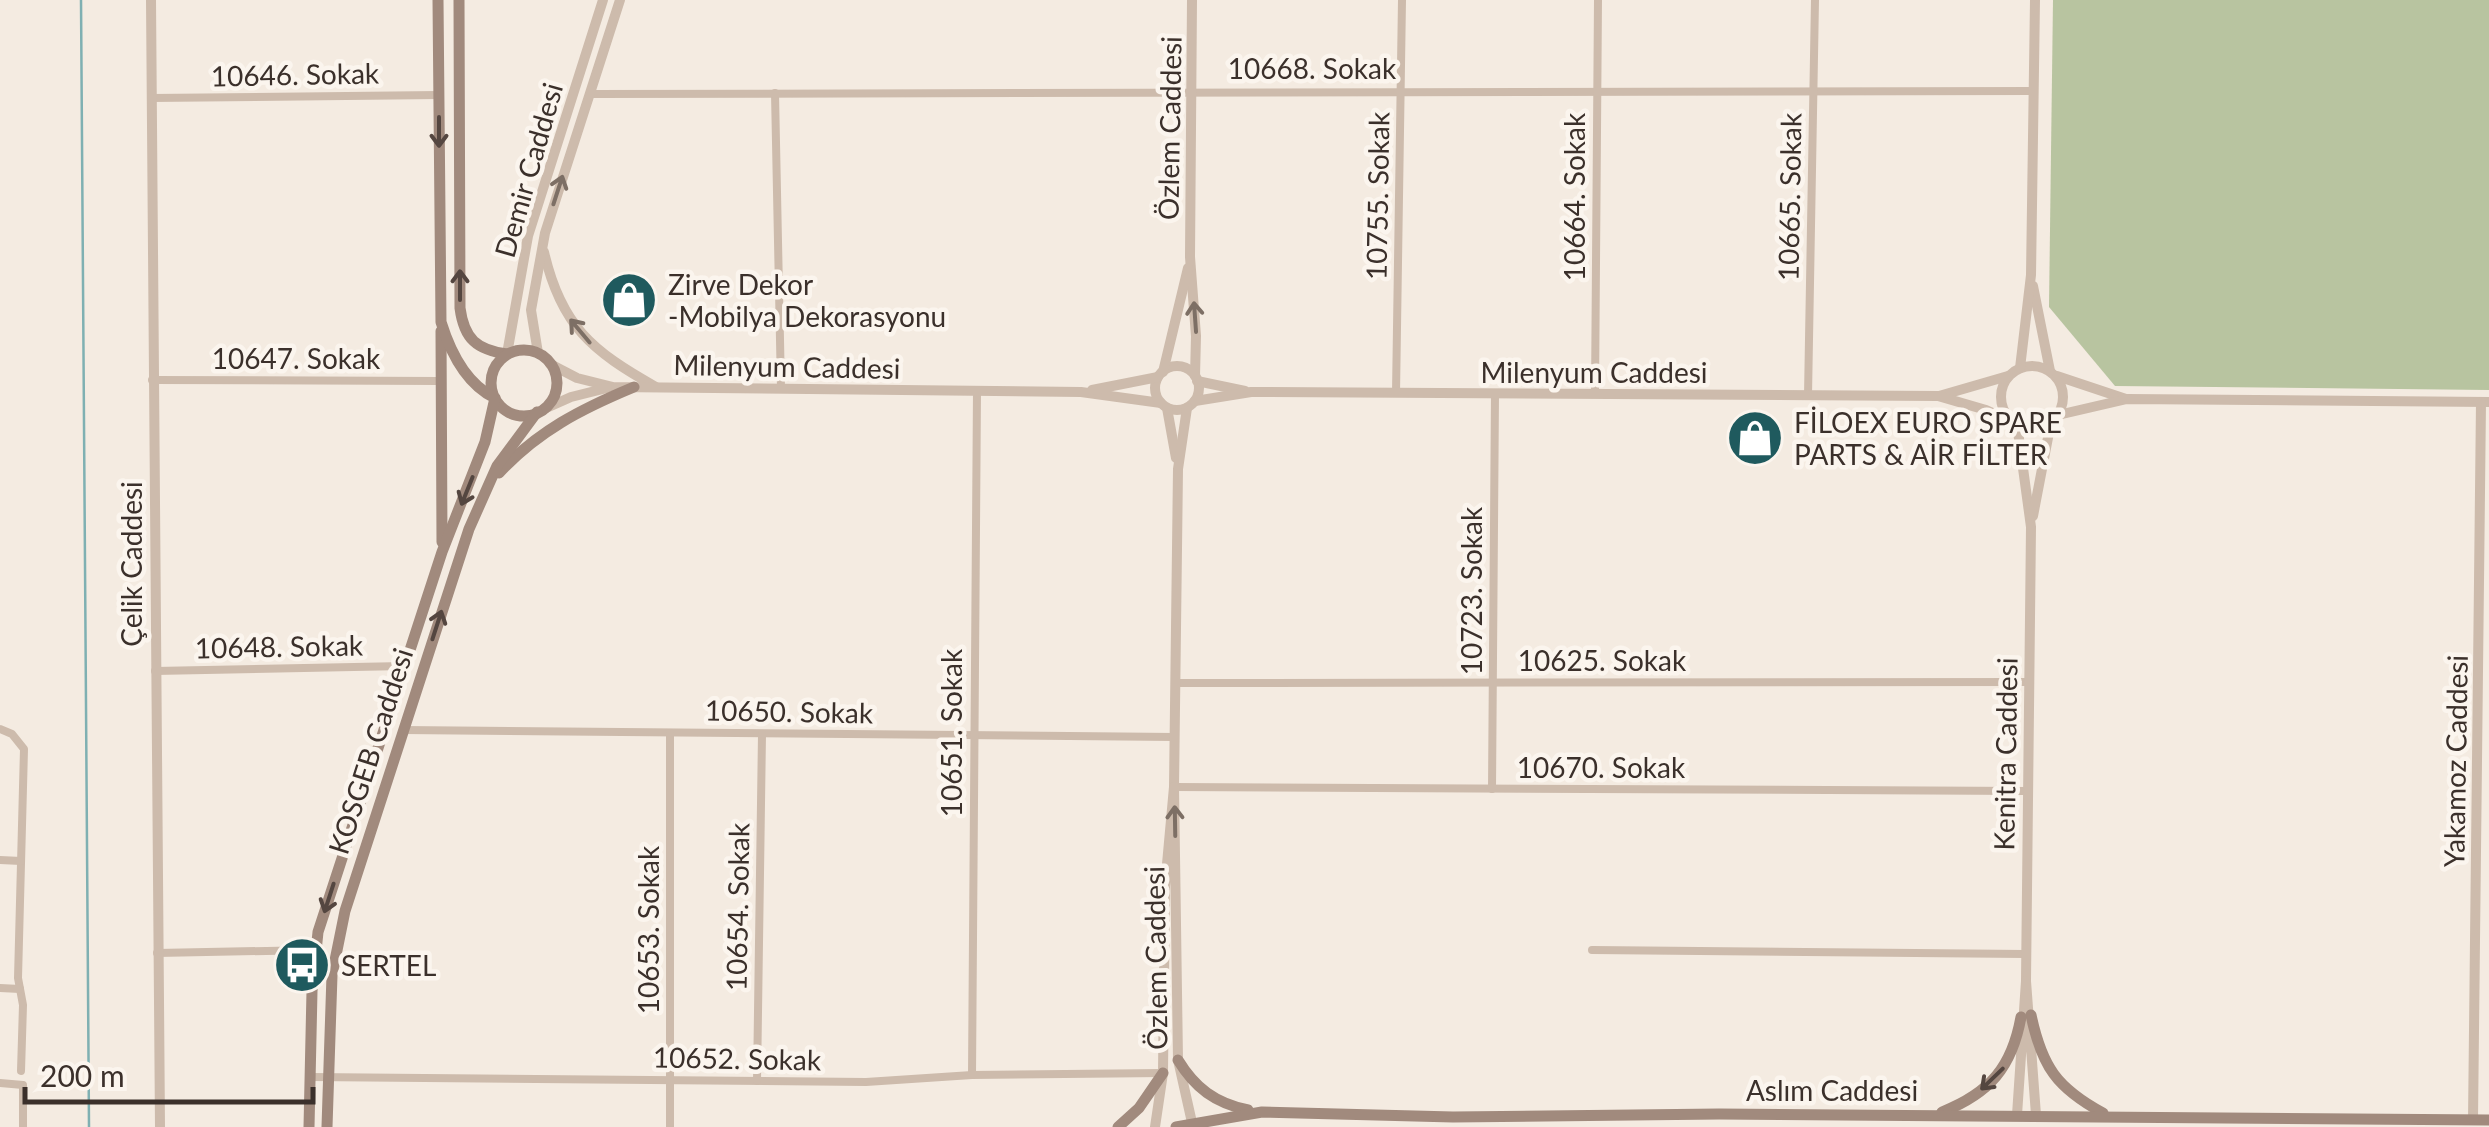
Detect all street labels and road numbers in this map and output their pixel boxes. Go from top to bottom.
street label: Özlem Caddesi [1150,36,1188,220]
street label: 10668. Sokak [1228,51,1397,85]
street label: 10646. Sokak [211,56,380,92]
street label: Demir Caddesi [487,79,569,261]
street label: 10755. Sokak [1359,111,1395,280]
street label: 10664. Sokak [1557,112,1591,281]
street label: 10665. Sokak [1771,112,1807,281]
street label: 10647. Sokak [212,341,381,375]
street label: Milenyum Caddesi [673,347,901,385]
street label: Milenyum Caddesi [1480,355,1708,389]
street label: Çelik Caddesi [114,481,148,647]
street label: 10723. Sokak [1454,506,1488,675]
street label: 10648. Sokak [195,628,364,664]
street label: 10625. Sokak [1518,643,1687,677]
street label: KOSGEB Caddesi [321,644,419,858]
street label: 10651. Sokak [934,648,968,817]
street label: Yakamoz Caddesi [2436,654,2474,868]
street label: Kenitra Caddesi [1986,657,2024,851]
street label: 10650. Sokak [705,693,874,729]
street label: 10670. Sokak [1517,750,1686,784]
street label: 10654. Sokak [719,822,755,991]
street label: 10653. Sokak [631,845,665,1014]
street label: Özlem Caddesi [1136,866,1174,1050]
street label: 10652. Sokak [653,1040,822,1076]
street label: Aslım Caddesi [1746,1073,1918,1107]

